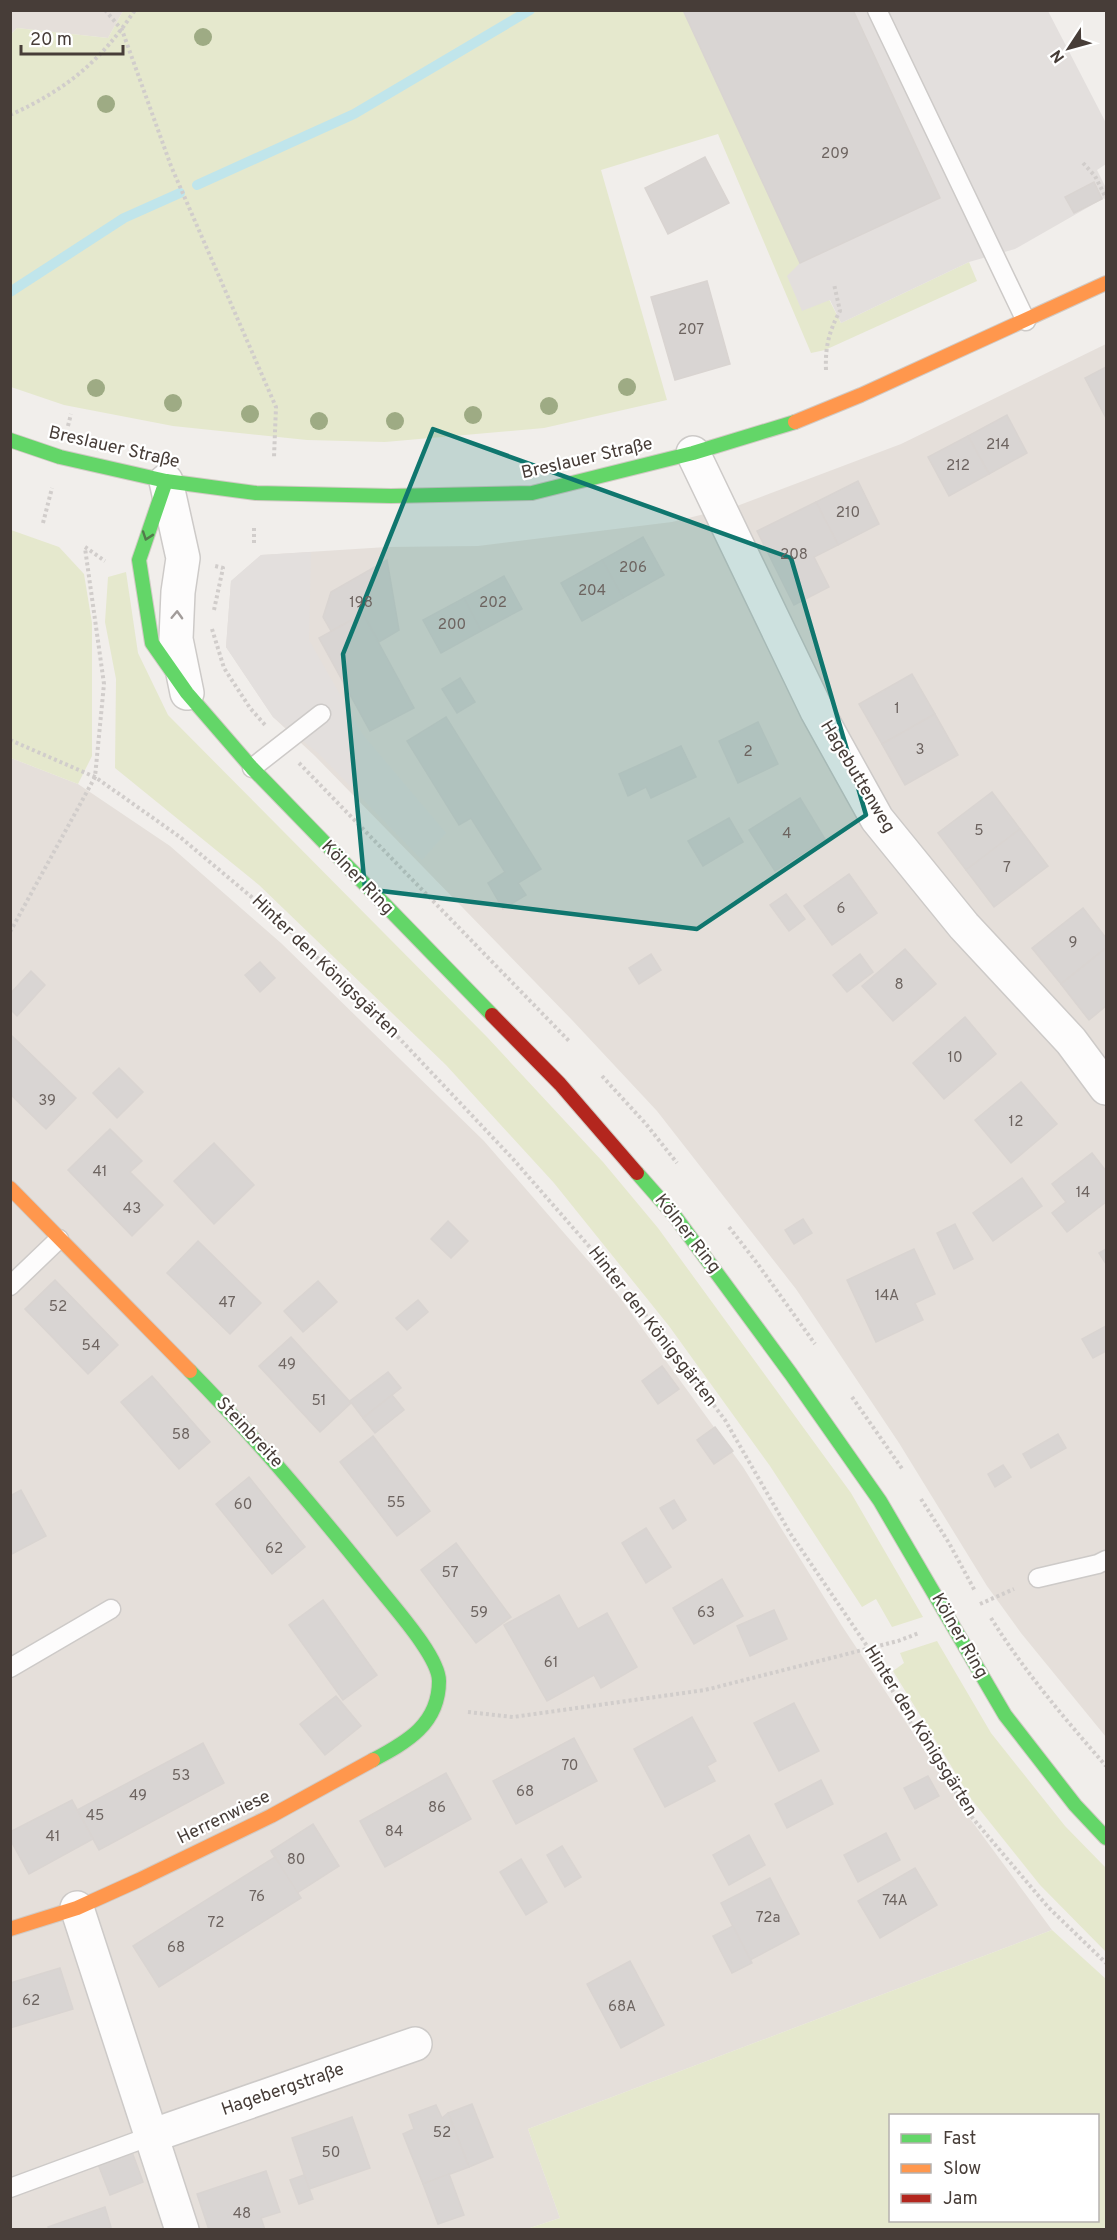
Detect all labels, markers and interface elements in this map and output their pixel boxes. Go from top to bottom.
scale bar [21,18,123,56]
north arrow [1039,18,1099,78]
text: 20 m [30,29,72,52]
text: N [1047,45,1070,66]
house number: 209 [821,145,849,164]
house number: 207 [678,321,704,340]
street label: Breslauer Straße [46,422,182,474]
street label: Breslauer Straße [519,433,655,485]
house number: 214 [986,436,1010,455]
house number: 212 [946,457,970,476]
house number: 210 [836,504,860,523]
one-way arrow [142,530,155,541]
house number: 208 [780,546,808,565]
house number: 206 [619,559,647,578]
house number: 204 [578,582,606,601]
house number: 198 [349,594,373,613]
house number: 202 [479,594,507,613]
one-way arrow [171,610,184,619]
house number: 200 [438,616,466,635]
house number: 1 [894,700,900,719]
street label: Hagebuttenweg [814,716,900,838]
house number: 3 [915,741,925,760]
house number: 2 [743,743,753,762]
house number: 5 [974,822,984,841]
house number: 4 [782,825,792,844]
street label: Kölner Ring [316,836,398,920]
house number: 7 [1003,859,1011,878]
street label: Hinter den Königsgärten [246,890,404,1044]
house number: 6 [837,900,846,919]
house number: 9 [1069,934,1077,953]
house number: 8 [894,976,904,995]
house number: 10 [947,1049,963,1068]
house number: 39 [38,1092,56,1111]
house number: 12 [1009,1113,1023,1132]
house number: 41 [93,1163,107,1182]
house number: 14 [1076,1184,1090,1203]
street label: Kölner Ring [649,1190,725,1278]
house number: 43 [123,1200,141,1219]
street label: Hinter den Königsgärten [582,1242,722,1412]
house number: 14A [875,1287,899,1306]
house number: 47 [219,1294,236,1313]
house number: 52 [49,1298,67,1317]
house number: 54 [82,1337,100,1356]
house number: 49 [278,1356,296,1375]
house number: 51 [312,1392,326,1411]
street label: Steinbreite [210,1393,288,1473]
house number: 58 [172,1426,190,1445]
house number: 55 [387,1494,405,1513]
house number: 60 [234,1496,252,1515]
house number: 62 [265,1540,283,1559]
house number: 57 [442,1564,459,1583]
street label: Kölner Ring [925,1589,993,1683]
house number: 59 [470,1604,488,1623]
house number: 63 [697,1604,715,1623]
street label: Hinter den Königsgärten [858,1641,982,1821]
house number: 61 [544,1654,558,1673]
house number: 70 [561,1757,579,1776]
house number: 53 [172,1767,190,1786]
house number: 68 [516,1783,534,1802]
street label: Herrenwiese [174,1786,274,1850]
house number: 49 [129,1787,147,1806]
house number: 86 [428,1799,446,1818]
house number: 45 [86,1807,104,1826]
house number: 84 [385,1823,403,1842]
house number: 41 [46,1828,60,1847]
house number: 80 [287,1851,305,1870]
house number: 76 [249,1888,265,1907]
house number: 74A [882,1892,908,1911]
house number: 72a [756,1909,780,1928]
house number: 72 [208,1914,224,1933]
house number: 68 [167,1939,185,1958]
house number: 62 [22,1992,40,2011]
house number: 68A [608,1998,636,2017]
street label: Hagebergstraße [218,2058,348,2122]
legend [889,2114,1099,2222]
house number: 52 [433,2124,451,2143]
text: Fast [943,2128,976,2151]
house number: 50 [322,2144,340,2163]
text: Slow [943,2158,981,2181]
text: Jam [943,2188,978,2211]
house number: 48 [233,2205,251,2224]

